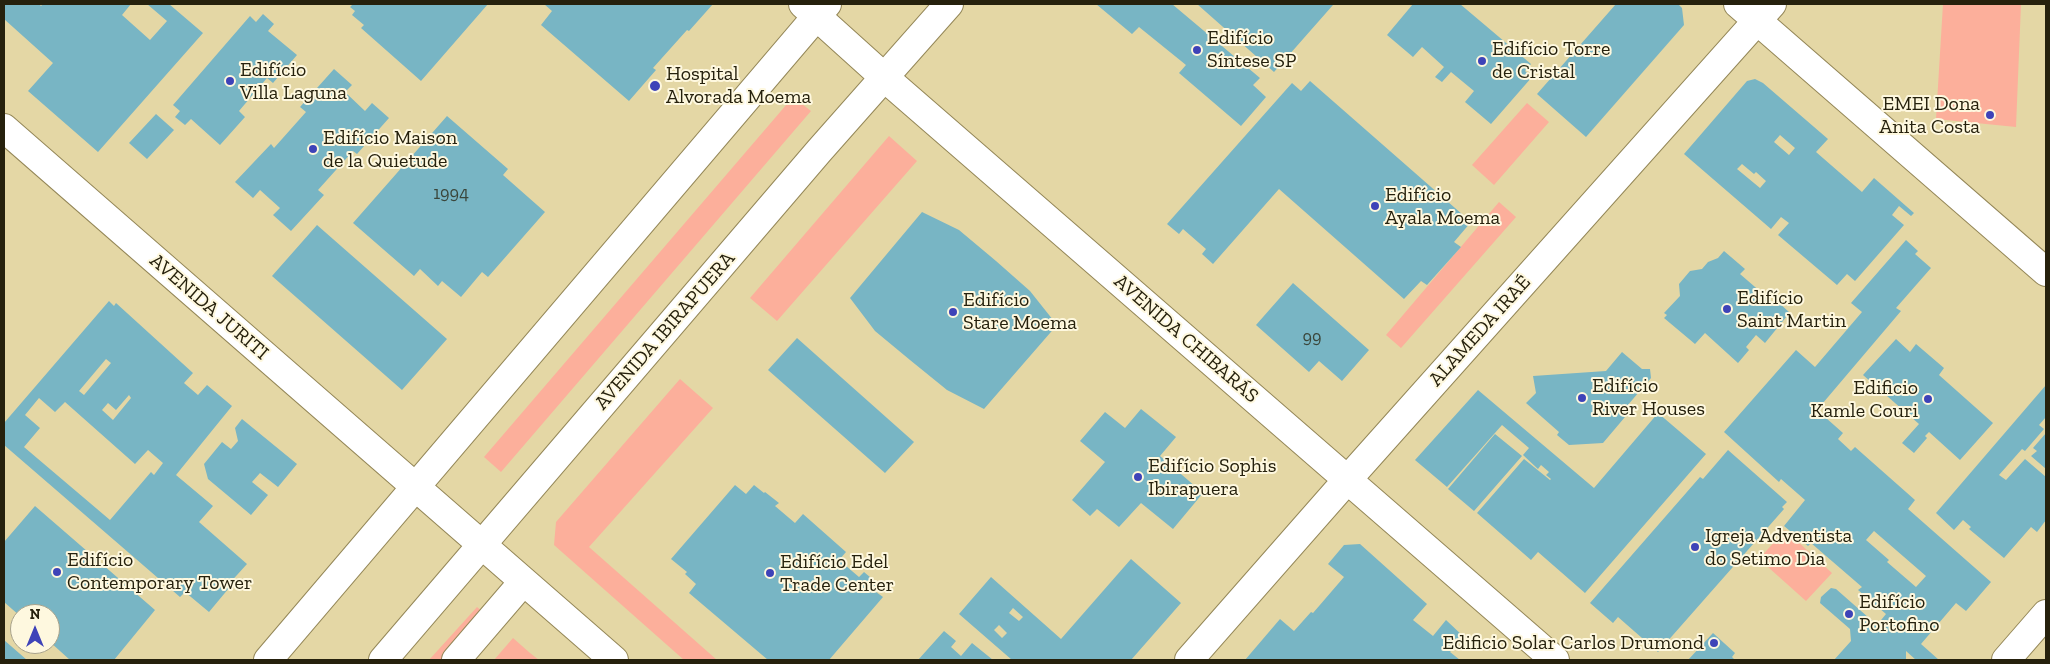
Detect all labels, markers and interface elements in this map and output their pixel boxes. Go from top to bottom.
place label: Edifício Síntese SP [1207,26,1296,73]
place label: Edifício Torre de Cristal [1492,37,1610,84]
marker: Edifício Síntese SP [1191,44,1203,56]
marker: Edifício Torre de Cristal [1476,55,1488,67]
place label: Edifício Villa Laguna [240,58,347,105]
place label: Hospital Alvorada Moema [666,62,811,109]
marker: Edifício Villa Laguna [224,75,236,87]
marker: Hospital Alvorada Moema [648,79,662,93]
place label: EMEI Dona Anita Costa [1879,92,1980,139]
marker: EMEI Dona Anita Costa [1984,109,1996,121]
place label: Edifício Maison de la Quietude [323,126,457,173]
marker: Edifício Maison de la Quietude [307,143,319,155]
house number: 1994 [433,183,469,205]
place label: Edifício Ayala Moema [1385,183,1500,230]
marker: Edifício Ayala Moema [1369,200,1381,212]
street label: AVENIDA IBIRAPUERA [590,247,740,415]
street label: AVENIDA JURITI [145,249,273,365]
street label: AVENIDA CHIBARÁS [1109,270,1263,408]
street label: ALAMEDA IRAÉ [1424,271,1536,391]
place label: Edifício Saint Martin [1737,286,1846,333]
place label: Edifício Stare Moema [963,288,1077,335]
marker: Edifício Saint Martin [1721,303,1733,315]
marker: Edifício Stare Moema [947,306,959,318]
house number: 99 [1302,327,1322,349]
place label: Edifício River Houses [1592,374,1705,421]
place label: Edificio Kamle Couri [1811,376,1918,423]
marker: Edifício River Houses [1576,392,1588,404]
marker: Edificio Kamle Couri [1922,393,1934,405]
place label: Edifício Sophis Ibirapuera [1148,454,1276,501]
marker: Edifício Sophis Ibirapuera [1132,471,1144,483]
place label: Igreja Adventista do Setimo Dia [1705,524,1852,571]
marker: Igreja Adventista do Setimo Dia [1689,541,1701,553]
place label: Edifício Contemporary Tower [67,548,252,595]
place label: Edifício Edel Trade Center [780,550,894,597]
marker: Edifício Contemporary Tower [51,566,63,578]
marker: Edifício Edel Trade Center [764,567,776,579]
place label: Edifício Portofino [1859,590,1939,637]
north arrow [10,604,60,654]
text: N [30,606,40,623]
marker: Edifício Portofino [1843,608,1855,620]
place label: Edificio Solar Carlos Drumond [1442,631,1704,655]
marker: Edificio Solar Carlos Drumond [1708,637,1720,649]

